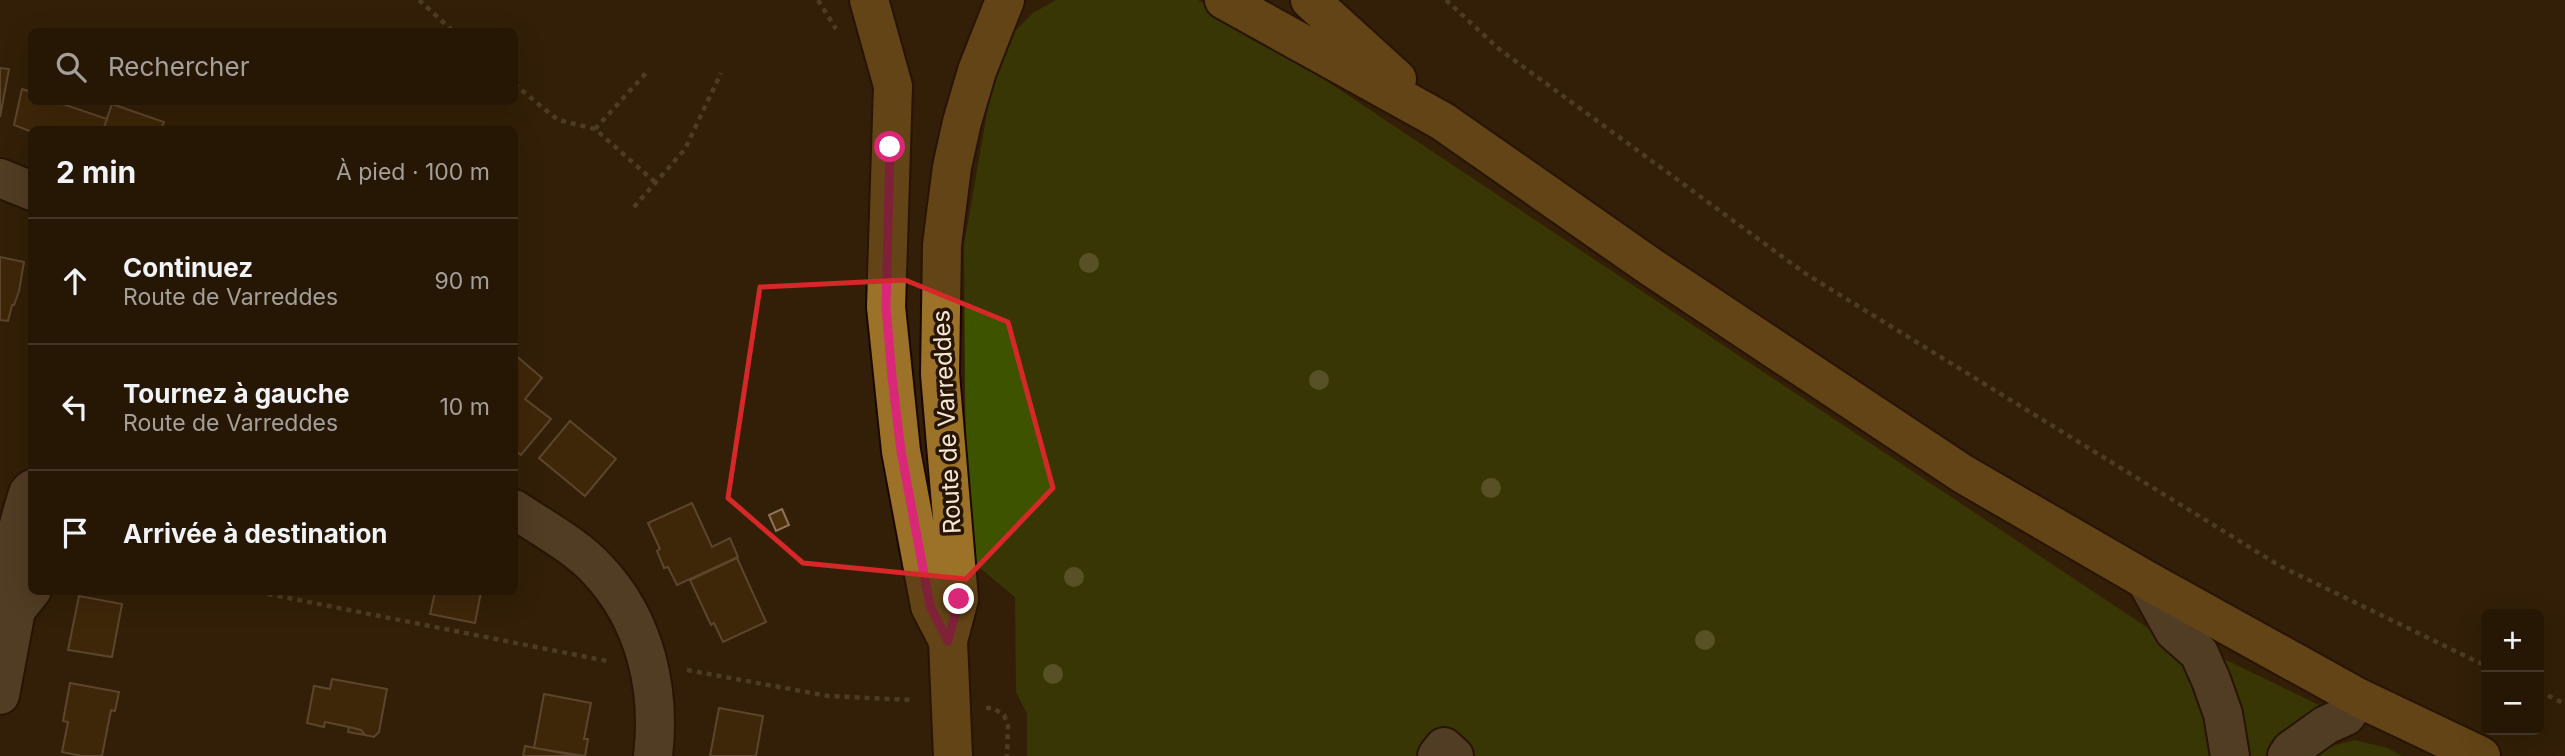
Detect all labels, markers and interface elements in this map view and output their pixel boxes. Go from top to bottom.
search box [28,28,518,105]
icon: search [52,48,90,86]
text: Rechercher [108,51,249,82]
route start [874,131,905,162]
text: 2 min [56,154,136,190]
text: À pied · 100 m [336,158,490,186]
text: Continuez [123,252,253,283]
icon: ahead [56,262,94,300]
text: 90 m [435,267,490,295]
text: Route de Varreddes [123,283,338,311]
street label: Route de Varreddes [926,309,967,535]
text: Tournez à gauche [123,378,349,409]
icon: left [56,388,94,426]
text: 10 m [440,393,490,421]
text: Route de Varreddes [123,409,338,437]
icon: arrive [56,514,94,552]
text: Arrivée à destination [123,518,388,549]
route end [943,583,974,614]
map controls [2481,609,2544,735]
button: + [2481,609,2544,672]
button: − [2481,672,2544,735]

